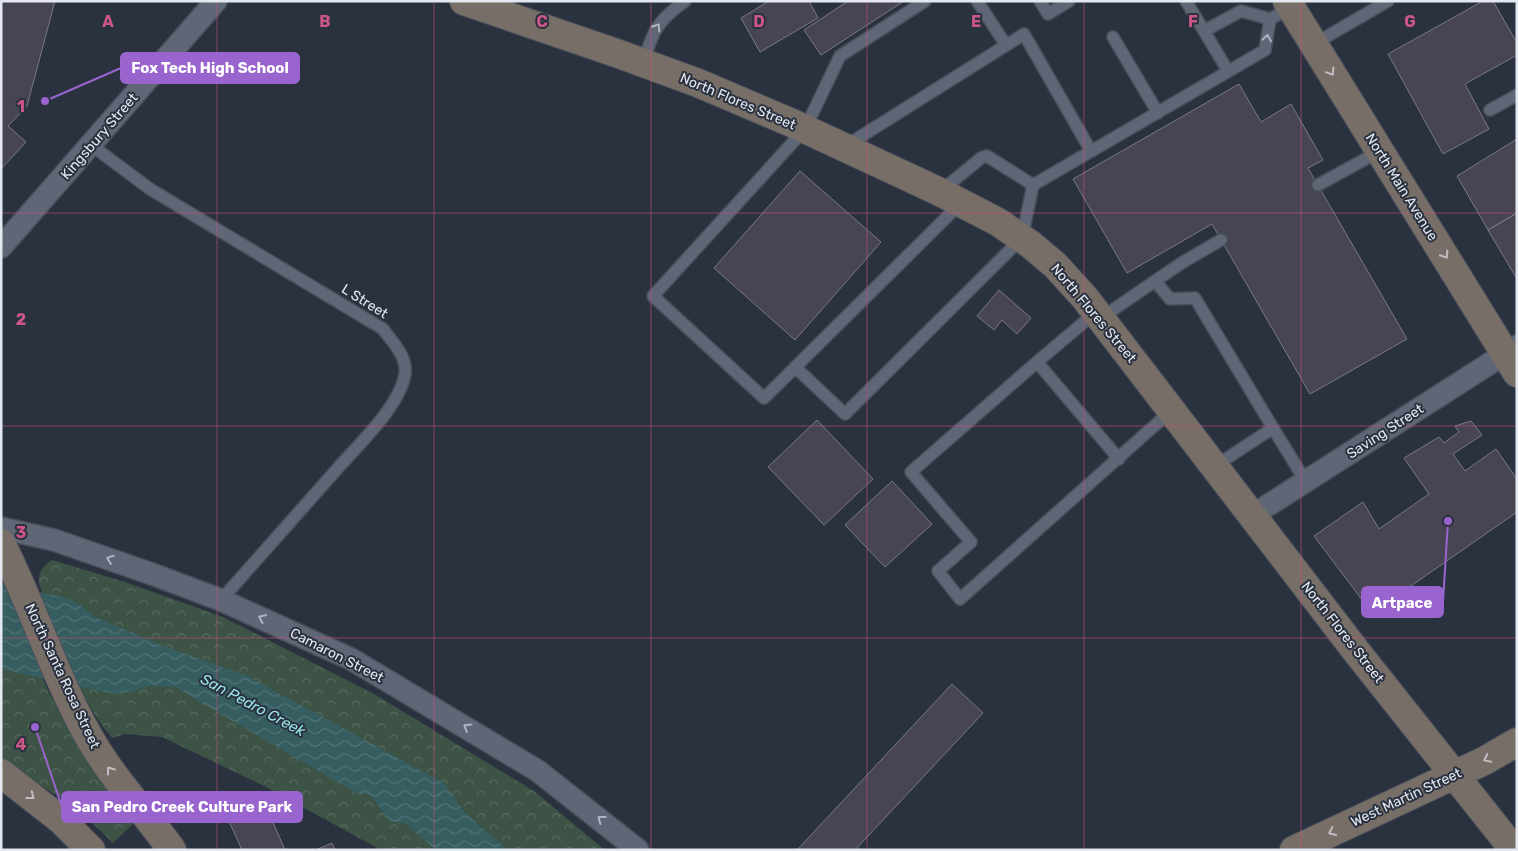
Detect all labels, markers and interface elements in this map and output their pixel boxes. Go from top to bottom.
text: A [102,12,114,31]
text: B [319,12,331,31]
text: C [536,12,548,31]
text: D [753,12,765,31]
text: E [971,12,981,31]
text: F [1188,12,1198,31]
text: G [1404,12,1416,31]
one-way arrow [651,23,660,33]
one-way arrow [1262,34,1272,42]
callout: Fox Tech High School [121,53,299,83]
text: Fox Tech High School [131,59,289,77]
one-way arrow [1325,67,1335,76]
street label: North Flores Street [677,69,799,134]
street label: Kingsbury Street [57,89,142,183]
text: 1 [17,97,25,116]
street label: North Main Avenue [1362,130,1442,244]
one-way arrow [1438,249,1448,258]
street label: North Flores Street [1047,260,1140,367]
street label: L Street [338,281,391,323]
text: 2 [16,310,26,329]
street label: Saving Street [1344,400,1427,463]
text: 3 [16,523,26,542]
one-way arrow [107,555,115,565]
street label: North Flores Street [1298,578,1388,687]
callout: Artpace [1362,587,1443,617]
text: Artpace [1372,594,1432,612]
street label: North Santa Rosa Street [21,601,104,752]
one-way arrow [258,614,267,625]
street label: Camaron Street [287,625,387,687]
water label: San Pedro Creek [198,670,309,740]
one-way arrow [464,723,473,733]
text: 4 [16,735,27,754]
one-way arrow [1483,753,1492,763]
street label: West Martin Street [1348,764,1465,831]
one-way arrow [107,766,116,776]
one-way arrow [26,791,35,800]
callout: San Pedro Creek Culture Park [62,792,302,822]
text: San Pedro Creek Culture Park [72,798,292,816]
one-way arrow [598,816,607,824]
one-way arrow [1328,826,1337,836]

